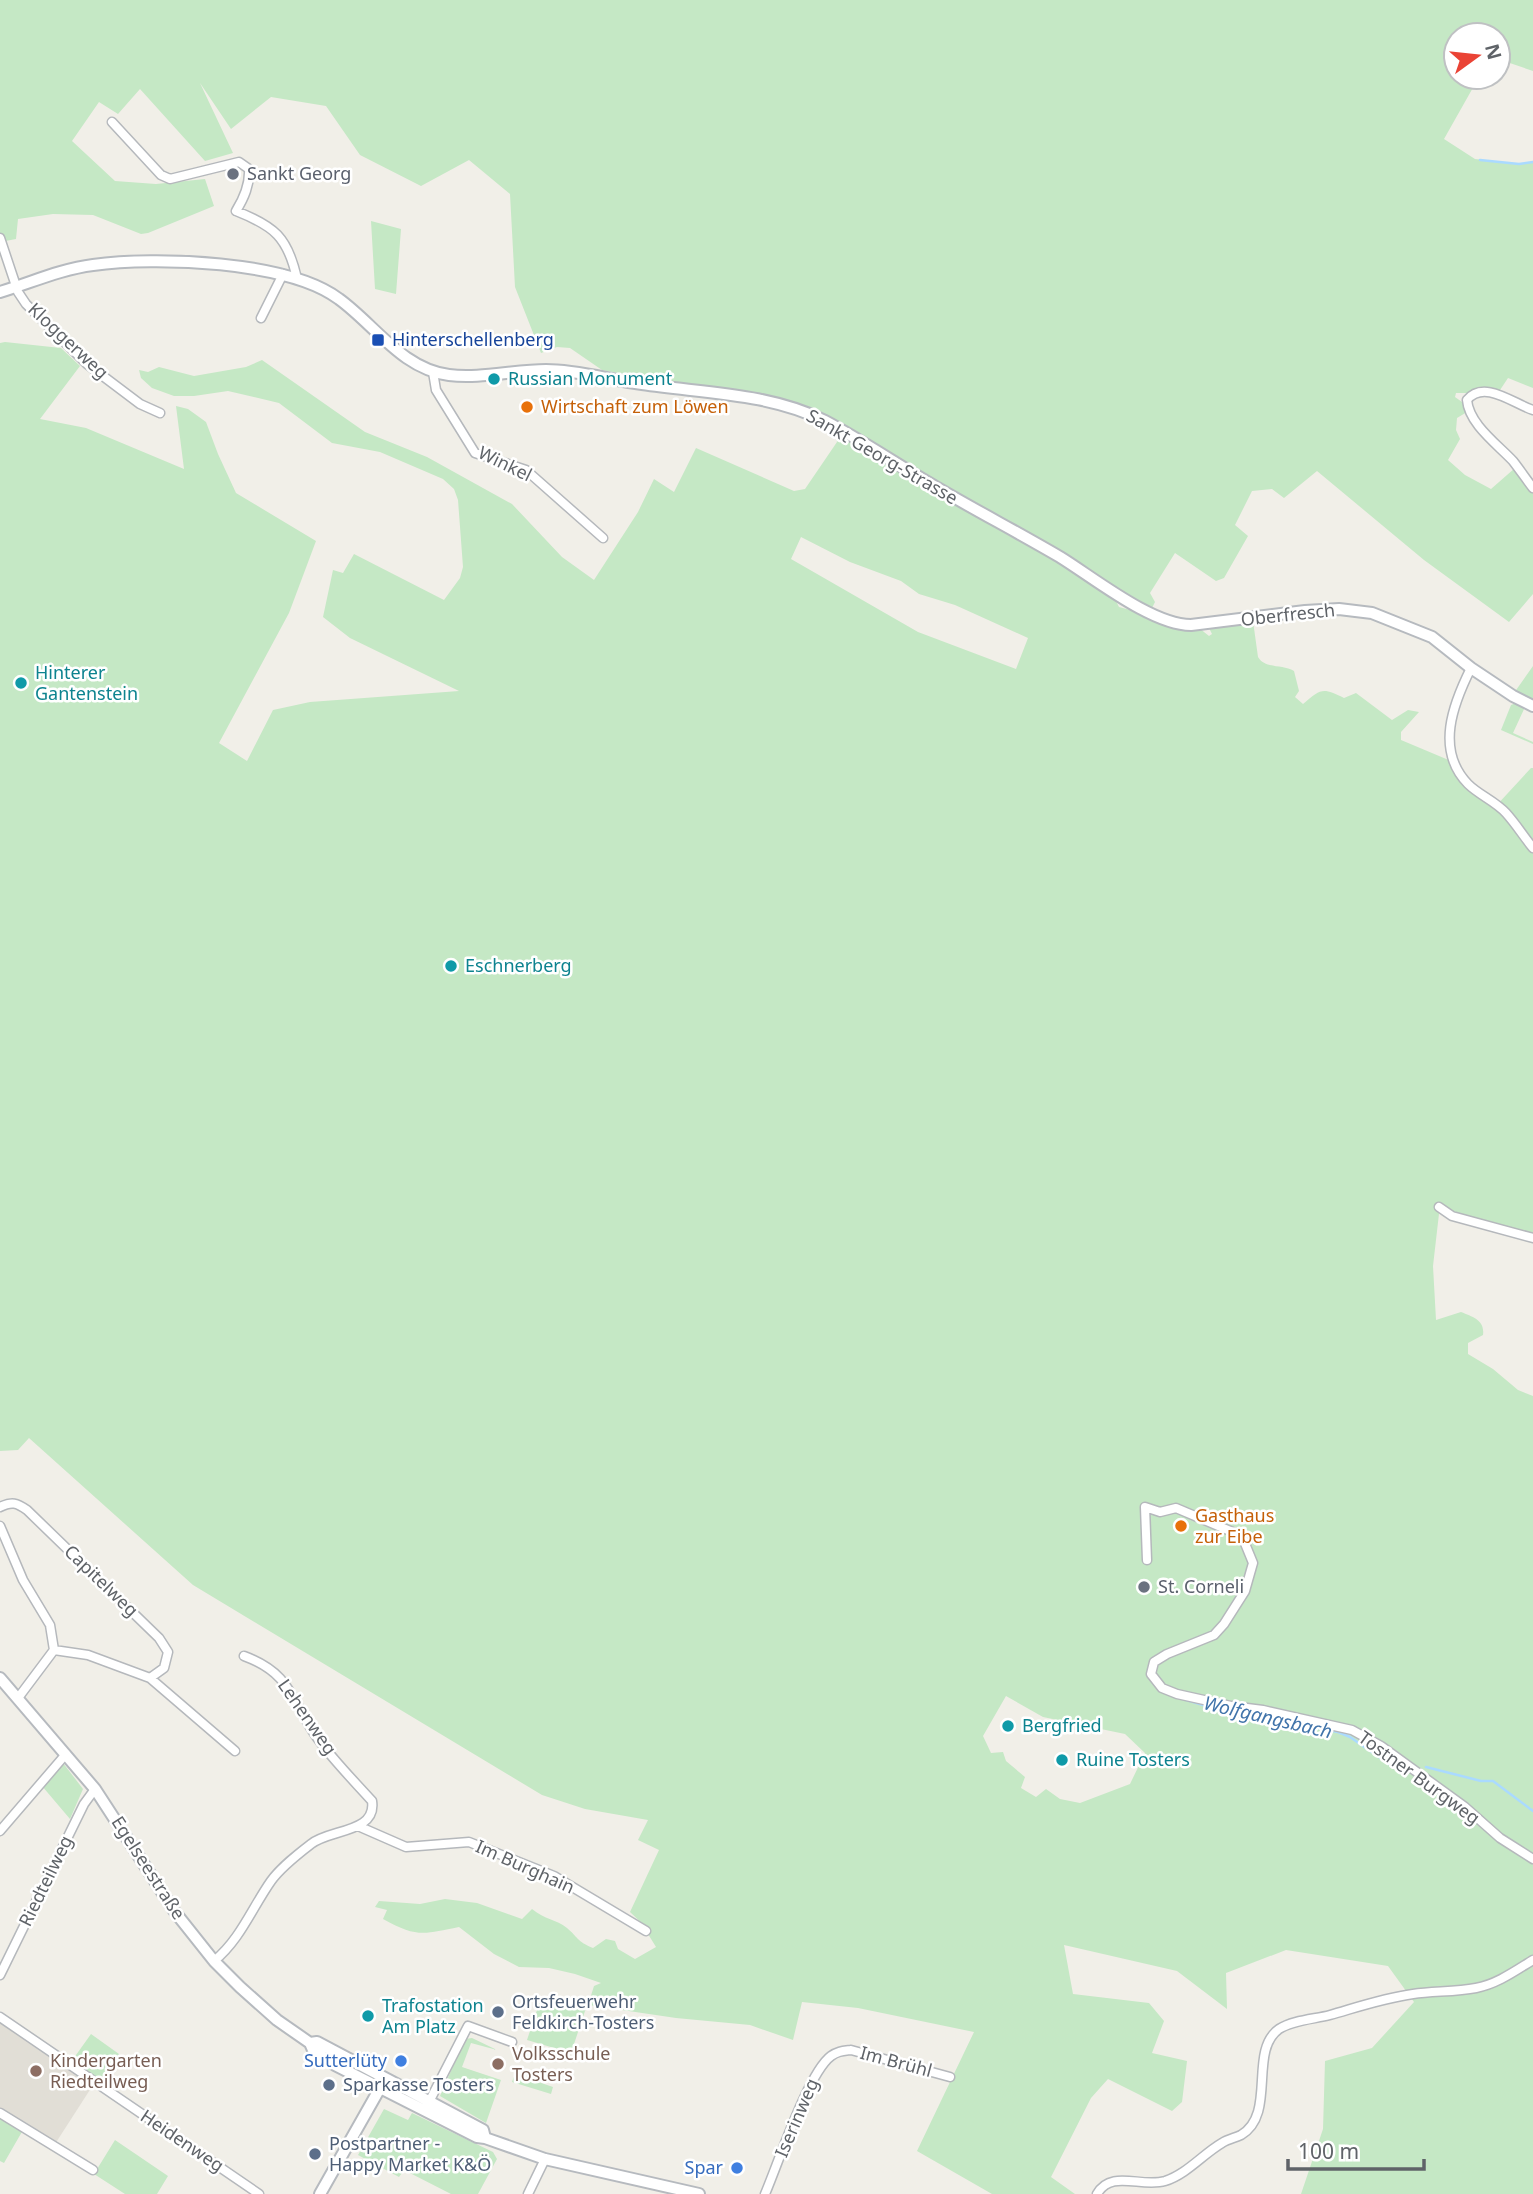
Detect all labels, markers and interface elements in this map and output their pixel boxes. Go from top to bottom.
north arrow [1442,21,1512,91]
text: N [1479,41,1508,62]
place label: Sankt Georg [247,161,351,185]
marker: Sankt Georg [225,166,241,182]
street label: Kloggerweg [23,297,114,384]
place label: Hinterschellenberg [392,327,554,351]
marker: Hinterschellenberg [370,332,386,348]
place label: Russian Monument [508,366,673,390]
marker: Russian Monument [486,371,502,387]
place label: Wirtschaft zum Löwen [541,394,729,418]
marker: Wirtschaft zum Löwen [519,399,535,415]
street label: Sankt Georg-Strasse [802,403,963,509]
street label: Winkel [475,440,536,486]
street label: Oberfresch [1240,597,1336,631]
place label: Hinterer Gantenstein [35,660,138,705]
marker: Hinterer Gantenstein [13,675,29,691]
place label: Eschnerberg [465,953,572,977]
marker: Eschnerberg [443,958,459,974]
place label: Gasthaus zur Eibe [1195,1503,1274,1548]
marker: Gasthaus zur Eibe [1173,1518,1189,1534]
street label: Capitelweg [60,1539,144,1622]
place label: St. Corneli [1158,1574,1244,1598]
marker: St. Corneli [1136,1579,1152,1595]
street label: Lehenweg [273,1674,343,1759]
water label: Wolfgangsbach [1201,1690,1335,1744]
place label: Bergfried [1022,1713,1102,1737]
marker: Bergfried [1000,1718,1016,1734]
street label: Tostner Burgweg [1354,1725,1485,1829]
place label: Ruine Tosters [1076,1747,1190,1771]
marker: Ruine Tosters [1054,1752,1070,1768]
street label: Egelseestraße [106,1811,191,1924]
street label: Riedteilweg [13,1831,77,1930]
street label: Im Burghain [472,1834,579,1899]
place label: Ortsfeuerwehr Feldkirch-Tosters [512,1989,654,2034]
place label: Trafostation Am Platz [382,1993,484,2038]
marker: Ortsfeuerwehr Feldkirch-Tosters [490,2004,506,2020]
marker: Trafostation Am Platz [360,2008,376,2024]
street label: Im Brühl [858,2040,935,2082]
place label: Volksschule Tosters [512,2041,611,2086]
place label: Kindergarten Riedteilweg [50,2048,162,2093]
place label: Sutterlüty [304,2048,388,2072]
marker: Sutterlüty [393,2053,409,2069]
marker: Volksschule Tosters [490,2056,506,2072]
marker: Kindergarten Riedteilweg [28,2063,44,2079]
place label: Sparkasse Tosters [343,2072,494,2096]
street label: Iserinweg [769,2075,823,2161]
marker: Sparkasse Tosters [321,2077,337,2093]
street label: Heidenweg [136,2103,229,2177]
scale bar [1288,2128,1424,2172]
place label: Postpartner - Happy Market K&Ö [329,2131,491,2176]
text: 100 m [1298,2137,1359,2165]
marker: Postpartner - Happy Market K&Ö [307,2146,323,2162]
place label: Spar [685,2155,724,2179]
marker: Spar [729,2160,745,2176]

